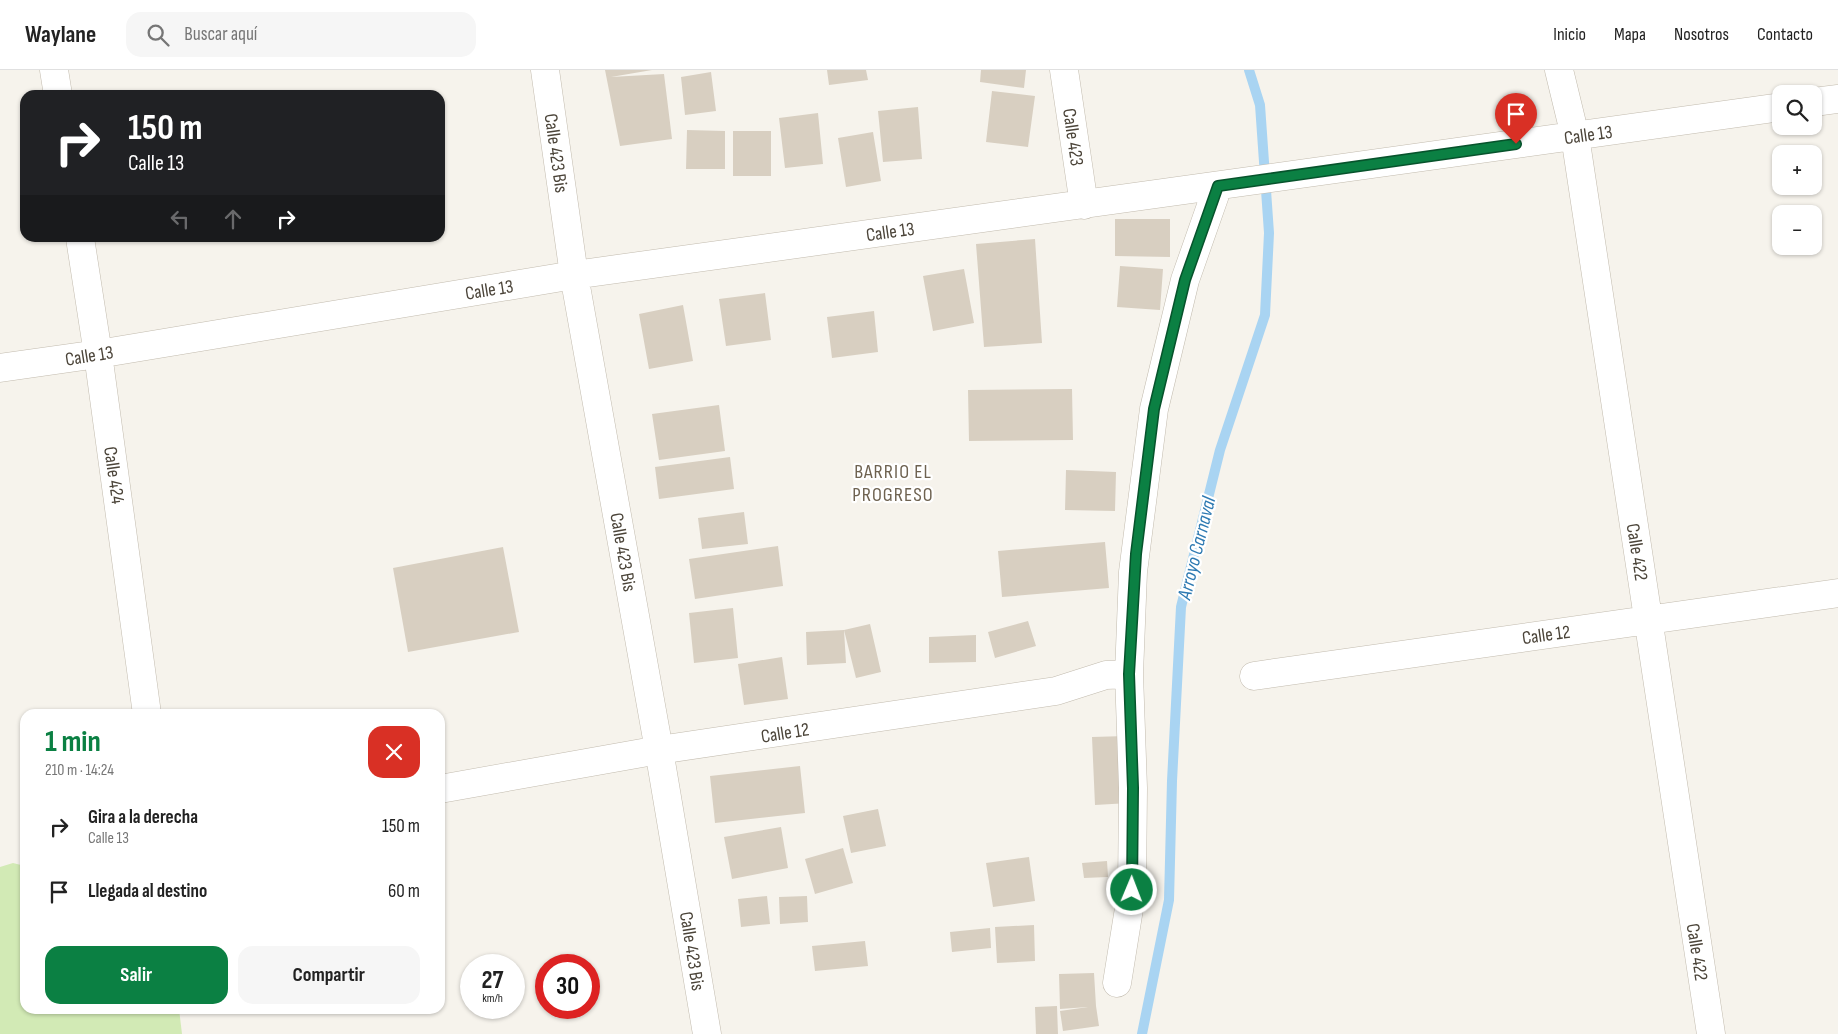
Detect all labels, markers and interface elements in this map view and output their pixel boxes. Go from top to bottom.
search box [126,12,476,57]
text: Waylane [25,20,96,49]
icon: search [144,21,172,49]
text: Buscar aquí [184,23,257,46]
text: Inicio [1553,24,1586,45]
text: Mapa [1614,24,1646,45]
text: Nosotros [1674,24,1729,45]
text: Contacto [1757,24,1813,45]
map controls [1772,85,1822,255]
button: search [1772,85,1822,135]
pin [1495,93,1537,144]
icon: arrive [1502,100,1530,128]
text: 150 m [128,107,202,150]
street label: Calle 423 [1057,107,1088,167]
icon: right [45,110,110,175]
street label: Calle 423 Bis [539,112,572,194]
street label: Calle 13 [1563,121,1614,150]
button: + [1772,145,1822,195]
text: Calle 13 [128,150,184,177]
icon: left [166,205,194,233]
icon: ahead [219,205,247,233]
icon: right [272,205,300,233]
button: − [1772,205,1822,255]
street label: Calle 13 [865,218,916,247]
street label: Calle 13 [463,275,515,306]
street label: Calle 13 [63,341,115,372]
street label: Calle 424 [98,445,129,505]
district label: BARRIO EL PROGRESO [852,460,934,507]
water label: Arroyo Carnaval [1172,493,1222,603]
street label: Calle 423 Bis [604,511,641,594]
street label: Calle 422 [1621,522,1652,583]
street label: Calle 12 [1521,621,1572,650]
street label: Calle 12 [759,718,811,749]
text: 1 min [45,724,101,760]
button: close [368,726,420,778]
text: 210 m · 14:24 [45,761,114,780]
text: Gira a la derecha [88,806,198,829]
icon: right [45,813,73,841]
text: 150 m [382,815,420,838]
text: Calle 13 [88,829,129,848]
position arrow [1105,863,1157,915]
icon: arrive [45,878,73,906]
text: Llegada al destino [88,880,207,903]
text: 60 m [388,880,420,903]
street label: Calle 423 Bis [674,910,709,993]
street label: Calle 422 [1681,922,1712,983]
button: Salir [45,946,228,1004]
button: Compartir [238,946,420,1004]
speed limit sign: 30 [535,954,600,1019]
text: 27 [482,965,503,996]
text: km/h [482,991,503,1006]

